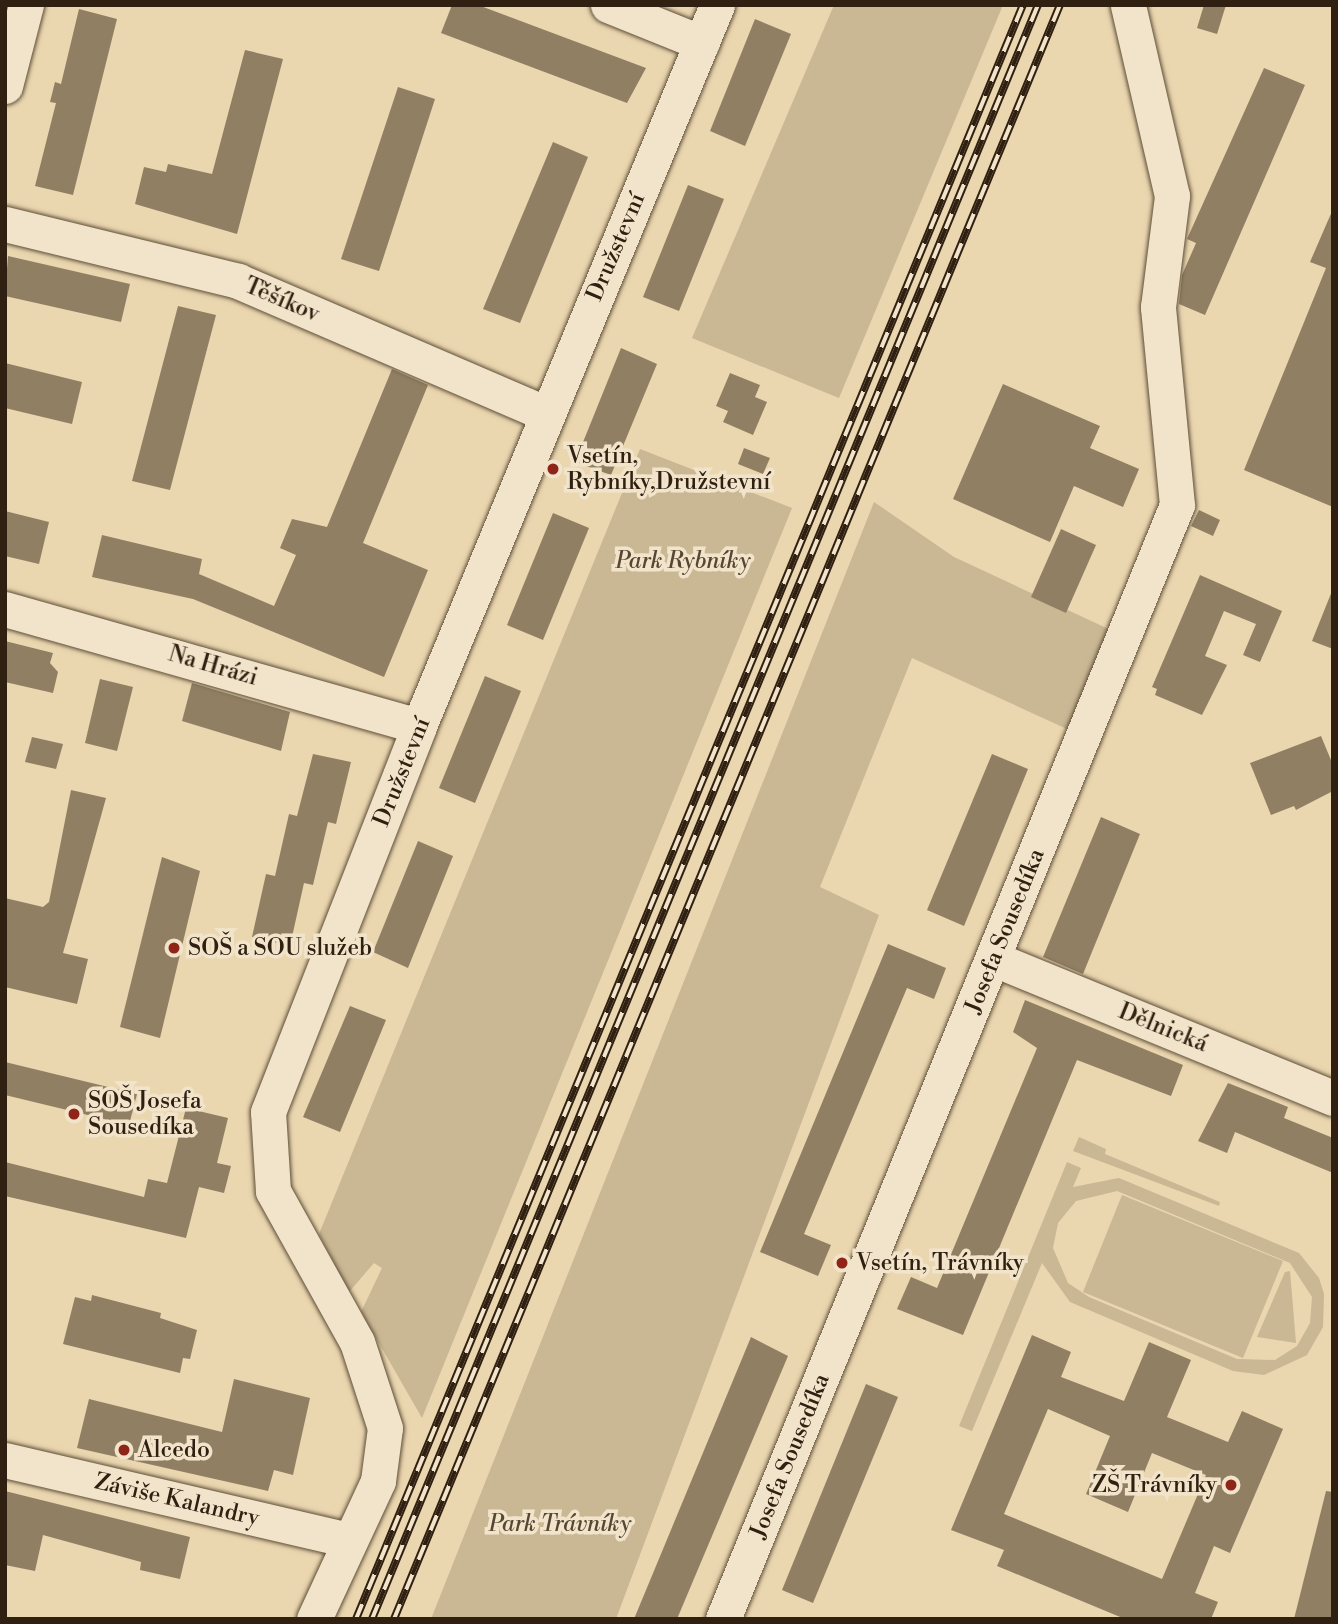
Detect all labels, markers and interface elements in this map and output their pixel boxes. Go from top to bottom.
street label: Družstevní [581,189,651,305]
street label: Těšíkov [240,272,324,328]
place label: Vsetín, Rybníky,Družstevní [567,442,771,496]
marker: Vsetín, Rybníky,Družstevní [545,461,561,477]
park label: Park Rybníky [615,547,751,575]
street label: Na Hrázi [165,640,261,692]
street label: Družstevní [368,713,436,831]
street label: Josefa Sousedíka [959,845,1051,1017]
place label: SOŠ a SOU služeb [188,934,372,962]
marker: SOŠ a SOU služeb [166,940,182,956]
street label: Dělnická [1114,998,1212,1058]
place label: SOŠ Josefa Sousedíka [88,1087,202,1141]
marker: SOŠ Josefa Sousedíka [66,1106,82,1122]
place label: Vsetín, Trávníky [856,1249,1024,1277]
marker: Vsetín, Trávníky [834,1255,850,1271]
street label: Josefa Sousedíka [744,1370,836,1542]
place label: Alcedo [138,1436,210,1464]
marker: Alcedo [116,1442,132,1458]
street label: Záviše Kalandry [92,1468,262,1532]
place label: ZŠ Trávníky [1092,1471,1217,1499]
marker: ZŠ Trávníky [1223,1477,1239,1493]
park label: Park Trávníky [489,1510,631,1538]

